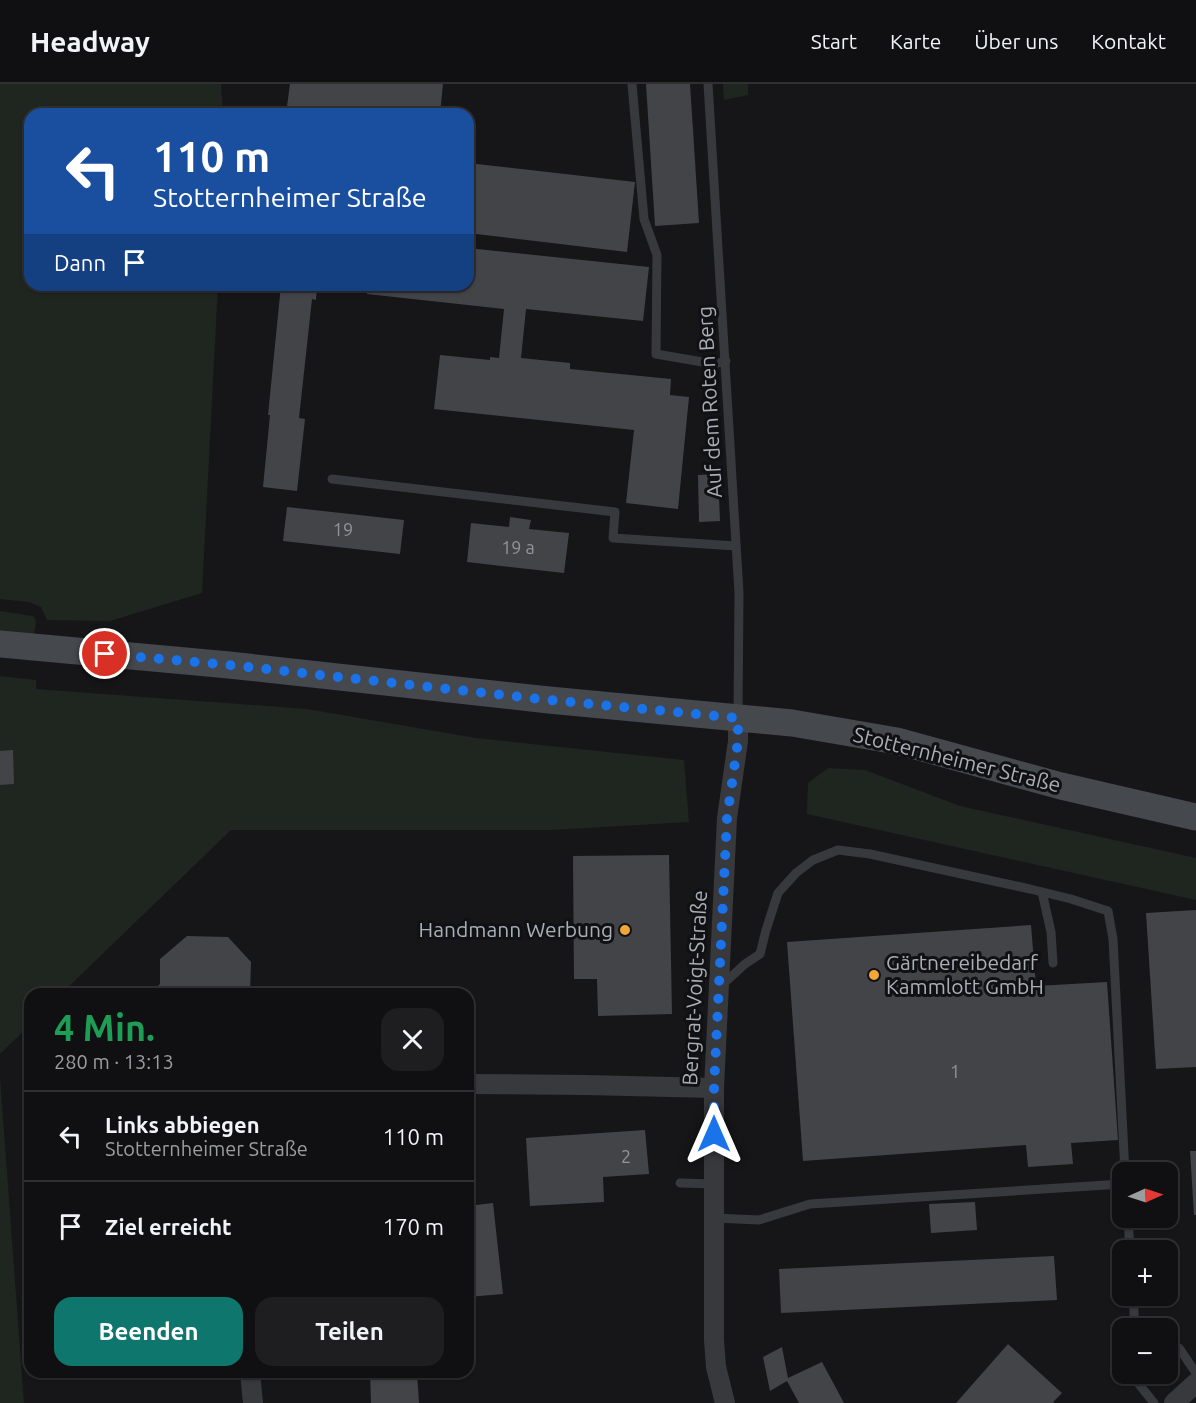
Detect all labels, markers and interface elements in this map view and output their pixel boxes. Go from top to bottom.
text: Headway [30,26,150,57]
text: Start [811,29,857,53]
text: Karte [890,29,941,53]
text: Über uns [974,29,1058,53]
text: Kontakt [1091,29,1166,53]
icon: left [54,132,132,210]
text: 110 m [153,133,270,180]
text: Stotternheimer Straße [153,182,427,212]
icon: arrive [118,246,151,279]
text: Dann [54,250,106,275]
street label: Auf dem Roten Berg [692,305,726,499]
house number: 19 [333,519,353,539]
house number: 19 a [501,537,535,557]
pin [79,628,130,679]
icon: arrive [88,637,121,670]
street label: Stotternheimer Straße [851,722,1063,796]
street label: Bergrat-Voigt-Straße [677,890,711,1086]
place label: Handmann Werbung [419,917,613,941]
marker: Handmann Werbung [618,923,632,937]
place label: Gärtnereibedarf Kammlott GmbH [886,950,1044,998]
marker: Gärtnereibedarf Kammlott GmbH [867,968,881,982]
text: 4 Min. [54,1007,155,1048]
button: close [381,1008,444,1071]
text: 280 m · 13:13 [54,1050,174,1073]
house number: 1 [950,1061,960,1081]
position arrow [682,1102,746,1166]
text: Links abbiegen [105,1112,260,1137]
icon: left [54,1120,87,1153]
text: 110 m [383,1124,444,1149]
text: Stotternheimer Straße [105,1137,308,1160]
house number: 2 [621,1146,631,1166]
north arrow [1112,1162,1178,1228]
map controls [1112,1162,1178,1384]
icon: arrive [54,1210,87,1243]
text: Ziel erreicht [105,1214,232,1239]
text: 170 m [383,1214,444,1239]
button: + [1112,1240,1178,1306]
button: Beenden [54,1297,243,1366]
button: Teilen [255,1297,444,1366]
button: − [1112,1318,1178,1384]

